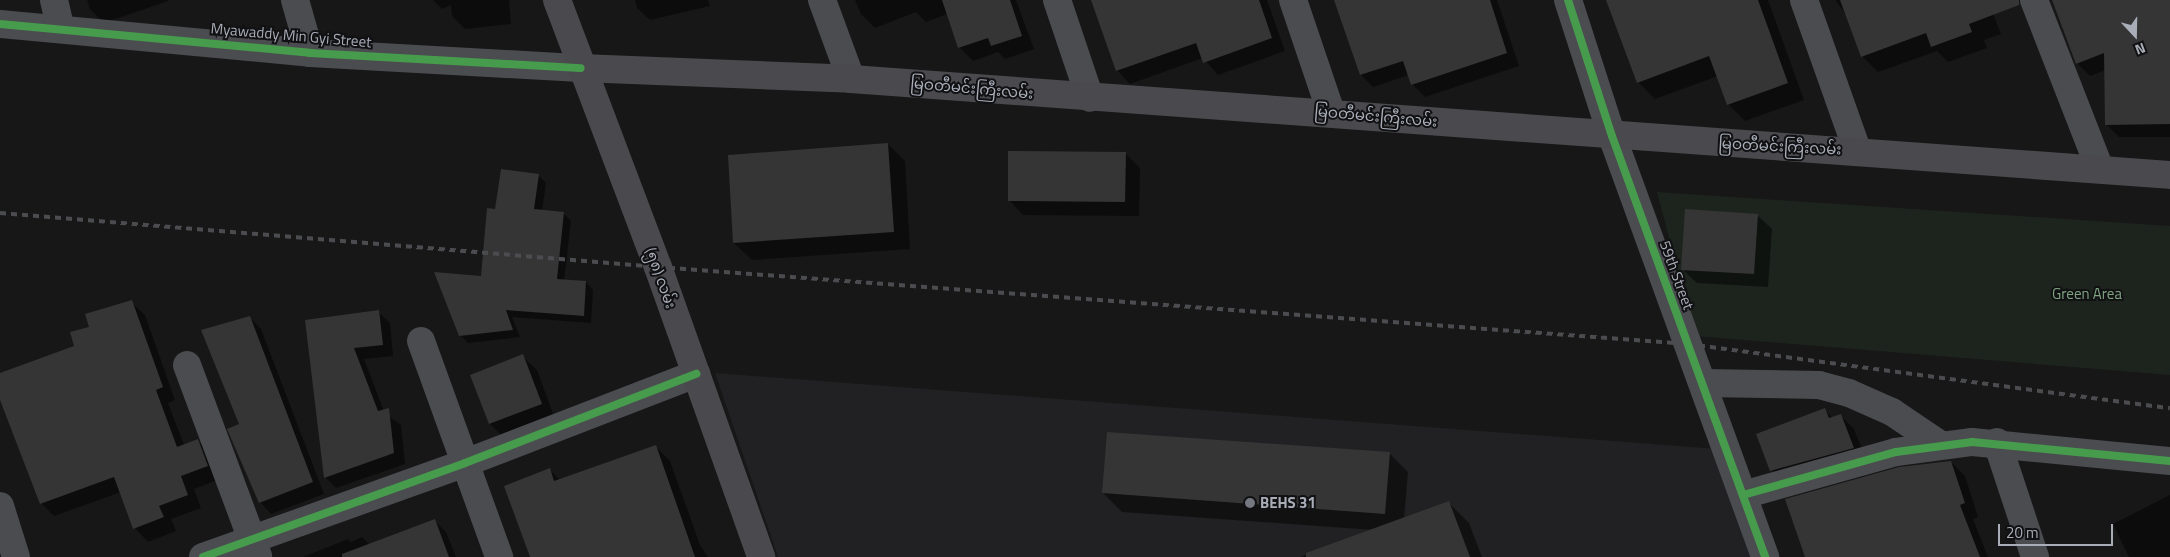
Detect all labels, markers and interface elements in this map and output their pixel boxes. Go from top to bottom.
north arrow [2110,10,2160,60]
street label: Myawaddy Min Gyi Street [210,19,372,51]
text: N [2132,38,2149,61]
street label: မြဝတီမင်းကြီးလမ်း [910,74,1034,102]
street label: မြဝတီမင်းကြီးလမ်း [1314,102,1438,130]
street label: မြဝတီမင်းကြီးလမ်း [1718,134,1842,158]
street label: 59th Street [1656,238,1698,312]
street label: (၅၈) လမ်း [642,245,680,311]
park label: Green Area [2052,285,2122,303]
place label: BEHS 31 [1260,494,1316,512]
marker: BEHS 31 [1244,497,1256,509]
scale bar [2000,514,2115,546]
text: 20 m [2006,521,2039,544]

